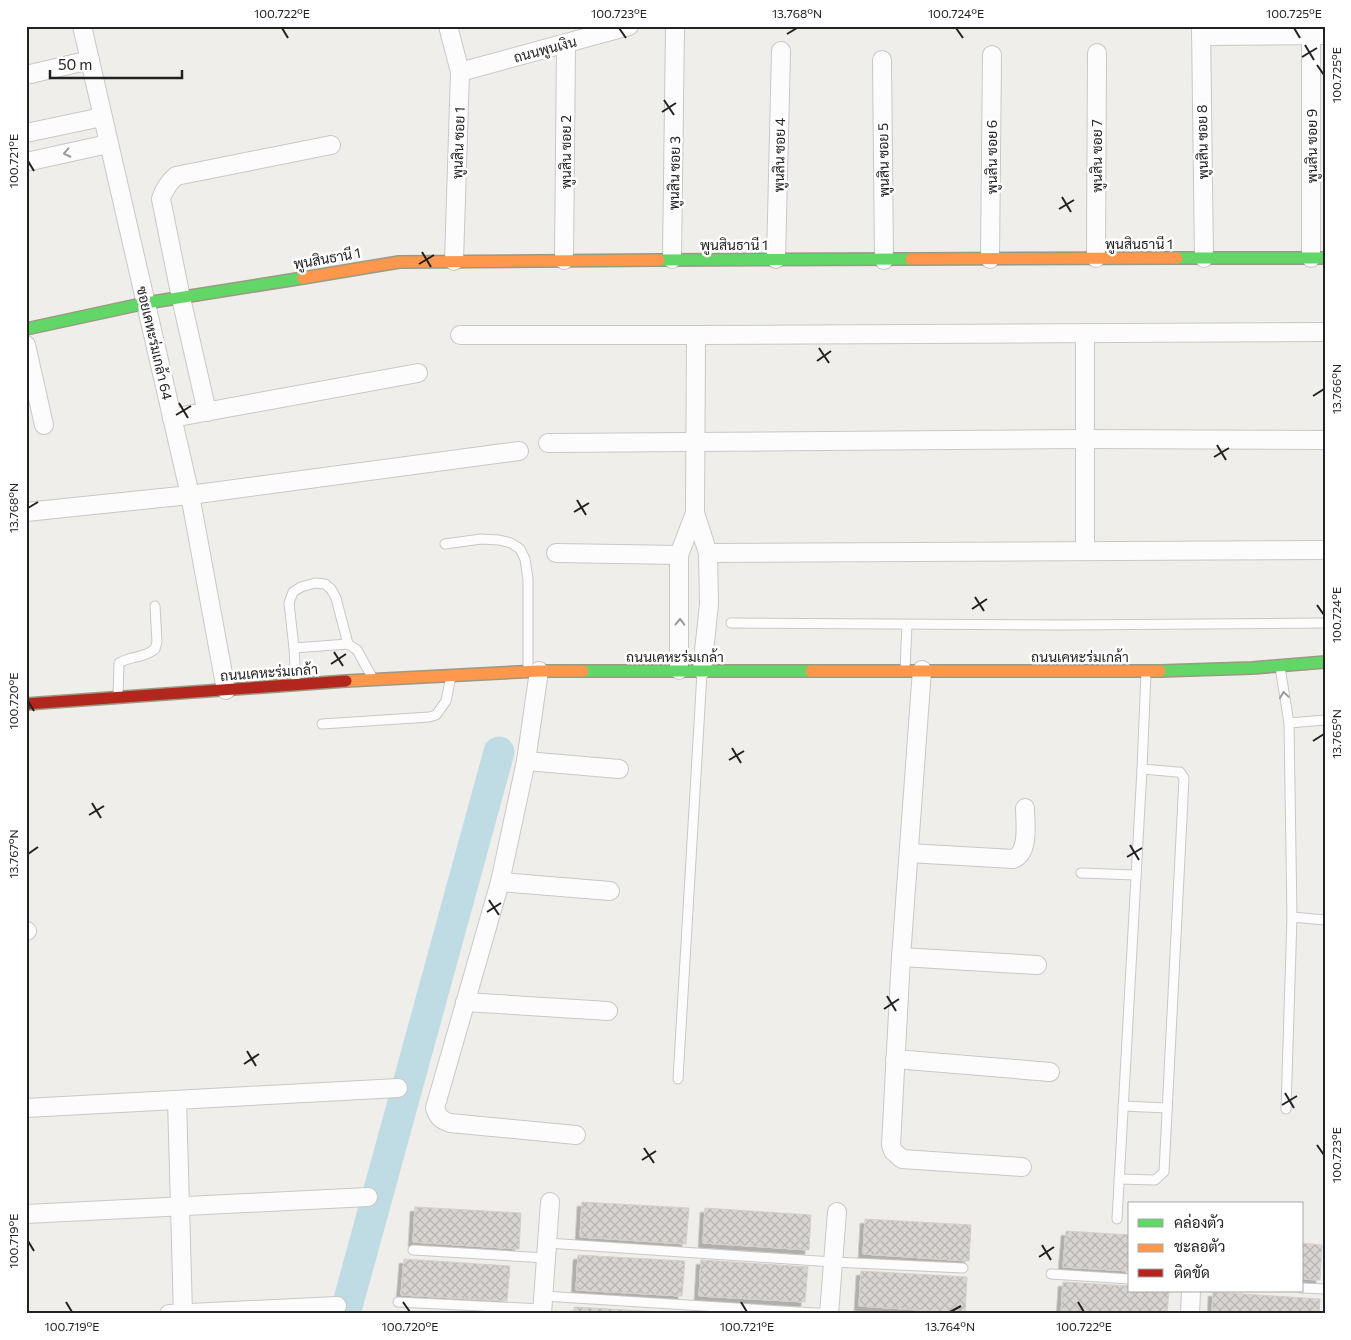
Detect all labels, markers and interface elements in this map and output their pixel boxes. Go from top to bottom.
text: 100.722°E [254,6,310,20]
text: 100.723°E [591,6,647,20]
text: 13.768°N [772,6,822,20]
text: 100.724°E [928,6,984,20]
text: 100.725°E [1266,6,1322,20]
street label: ถนนพูนเงิน [512,32,579,68]
text: 100.725°E [1329,47,1343,103]
scale bar [50,48,182,80]
text: 50 m [58,55,92,73]
street label: พูนสิน ซอย 8 [1193,104,1213,180]
street label: พูนสิน ซอย 1 [448,107,470,179]
street label: พูนสิน ซอย 9 [1303,109,1322,183]
street label: พูนสิน ซอย 2 [557,115,576,189]
street label: พูนสิน ซอย 4 [770,117,790,193]
street label: พูนสิน ซอย 7 [1088,119,1107,193]
street label: พูนสิน ซอย 6 [983,120,1002,194]
street label: พูนสิน ซอย 5 [874,123,894,197]
text: 100.721°E [6,134,20,188]
street label: พูนสิน ซอย 3 [665,136,685,210]
one-way arrow [63,147,72,158]
street label: พูนสินธานี 1 [1105,235,1173,254]
street label: พูนสินธานี 1 [700,236,768,255]
street label: พูนสินธานี 1 [292,244,362,274]
street label: ซอยเคหะร่มเกล้า 64 [134,284,176,402]
text: 13.766°N [1329,364,1343,414]
text: 13.768°N [6,483,20,533]
text: 100.724°E [1329,587,1343,643]
one-way arrow [675,617,685,625]
street label: ถนนเคหะร่มเกล้า [626,648,724,665]
street label: ถนนเคหะร่มเกล้า [1031,648,1129,665]
street label: ถนนเคหะร่มเกล้า [220,660,318,684]
text: 100.720°E [6,673,20,729]
one-way arrow [1280,690,1290,699]
text: 13.765°N [1329,709,1343,759]
text: 13.767°N [6,829,20,879]
text: 100.723°E [1329,1127,1343,1183]
legend [1128,1202,1304,1292]
text: คล่องตัว [1174,1213,1224,1231]
text: 100.719°E [6,1214,20,1268]
text: ชะลอตัว [1174,1237,1225,1255]
text: ติดขัด [1174,1263,1210,1281]
text: 100.719°E [45,1319,99,1333]
text: 100.720°E [382,1319,438,1333]
text: 100.721°E [720,1319,774,1333]
text: 13.764°N [925,1319,975,1333]
text: 100.722°E [1056,1319,1112,1333]

